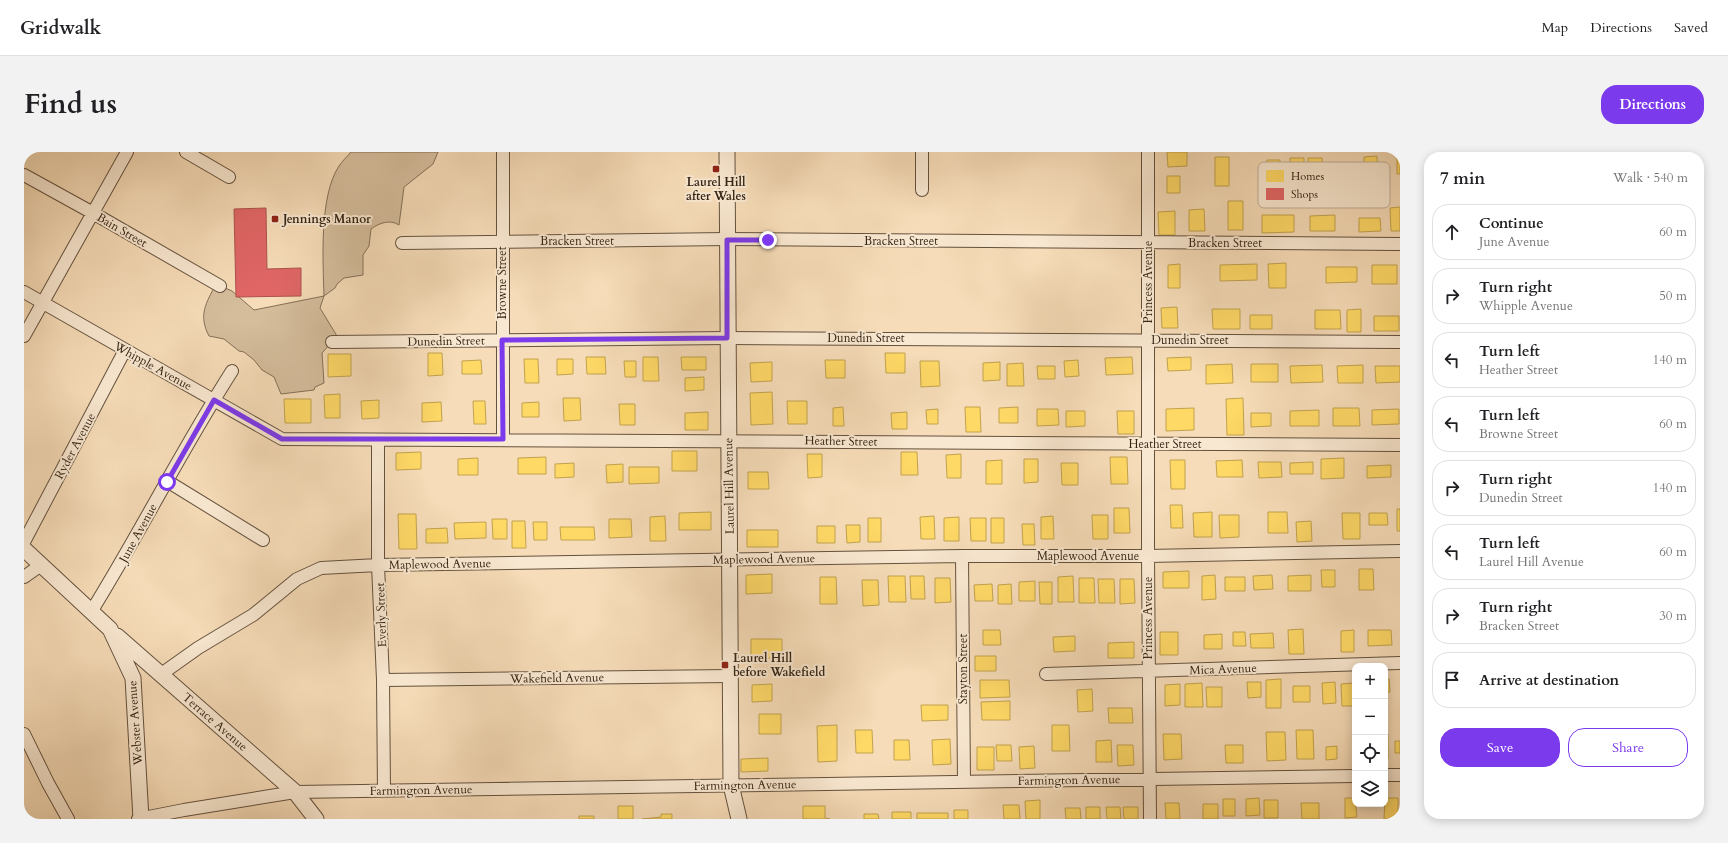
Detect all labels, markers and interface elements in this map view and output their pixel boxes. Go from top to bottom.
text: Gridwalk [20,15,101,41]
text: Map [1542,18,1568,37]
text: Directions [1590,18,1652,37]
text: Saved [1674,18,1708,37]
text: Find us [24,85,117,123]
button: Directions [1601,85,1704,124]
legend [1258,162,1390,208]
marker: Laurel Hill after Wales [711,164,721,174]
text: 7 min [1440,167,1485,190]
text: Homes [1291,169,1324,184]
text: Walk · 540 m [1613,169,1688,187]
place label: Laurel Hill after Wales [686,174,746,204]
text: Shops [1291,187,1318,202]
street label: Bain Street [94,209,150,251]
place label: Jennings Manor [281,211,371,227]
text: Continue [1479,213,1544,233]
marker: Jennings Manor [270,214,280,224]
icon: ahead [1441,221,1463,243]
text: 60 m [1659,223,1687,241]
route end [759,231,777,249]
street label: Bracken Street [540,233,614,249]
street label: Bracken Street [864,233,938,249]
text: June Avenue [1479,233,1549,251]
street label: Bracken Street [1188,235,1262,251]
street label: Princess Avenue [1140,241,1156,323]
street label: Browne Street [494,246,510,320]
text: Turn right [1479,277,1552,297]
icon: right [1441,285,1463,307]
text: 50 m [1659,287,1687,305]
text: Whipple Avenue [1479,297,1573,315]
street label: Dunedin Street [827,330,905,346]
street label: Dunedin Street [407,332,485,350]
street label: Dunedin Street [1151,332,1229,348]
street label: Whipple Avenue [110,338,195,394]
text: Turn left [1479,341,1540,361]
icon: left [1441,349,1463,371]
text: 140 m [1653,351,1687,369]
text: Heather Street [1479,361,1558,379]
text: Turn left [1479,405,1540,425]
street label: Ryder Avenue [51,410,99,482]
icon: left [1441,413,1463,435]
text: 60 m [1659,415,1687,433]
text: Browne Street [1479,425,1558,443]
street label: Heather Street [804,432,878,450]
street label: Heather Street [1129,436,1202,452]
street label: Laurel Hill Avenue [720,437,738,535]
text: Turn right [1479,469,1552,489]
route start [158,473,176,491]
icon: right [1441,477,1463,499]
text: 140 m [1653,479,1687,497]
text: Dunedin Street [1479,489,1563,507]
street label: June Avenue [114,501,161,567]
text: Turn left [1479,533,1540,553]
icon: left [1441,541,1463,563]
text: 60 m [1659,543,1687,561]
street label: Maplewood Avenue [1037,548,1139,564]
street label: Maplewood Avenue [713,550,815,568]
text: Laurel Hill Avenue [1479,553,1584,571]
street label: Maplewood Avenue [389,555,491,573]
street label: Princess Avenue [1140,577,1156,659]
street label: Everly Street [372,582,390,648]
text: Turn right [1479,597,1552,617]
icon: right [1441,605,1463,627]
text: 30 m [1659,607,1687,625]
text: Bracken Street [1479,617,1559,635]
street label: Stayton Street [955,634,971,704]
place label: Laurel Hill before Wakefield [733,650,826,680]
marker: Laurel Hill before Wakefield [720,660,730,670]
street label: Mica Avenue [1189,660,1257,678]
map controls [1352,663,1388,807]
button: + [1352,663,1388,699]
street label: Wakefield Avenue [509,669,604,687]
icon: arrive [1441,669,1463,691]
text: Arrive at destination [1479,670,1619,690]
street label: Webster Avenue [124,680,146,767]
street label: Terrace Avenue [179,689,251,755]
button: − [1352,699,1388,735]
button: Save [1440,728,1560,767]
button: Share [1568,728,1688,767]
button: locate [1352,735,1388,771]
street label: Farmington Avenue [1018,771,1120,789]
button: layers [1352,771,1388,807]
street label: Farmington Avenue [694,776,796,794]
street label: Farmington Avenue [370,781,472,799]

